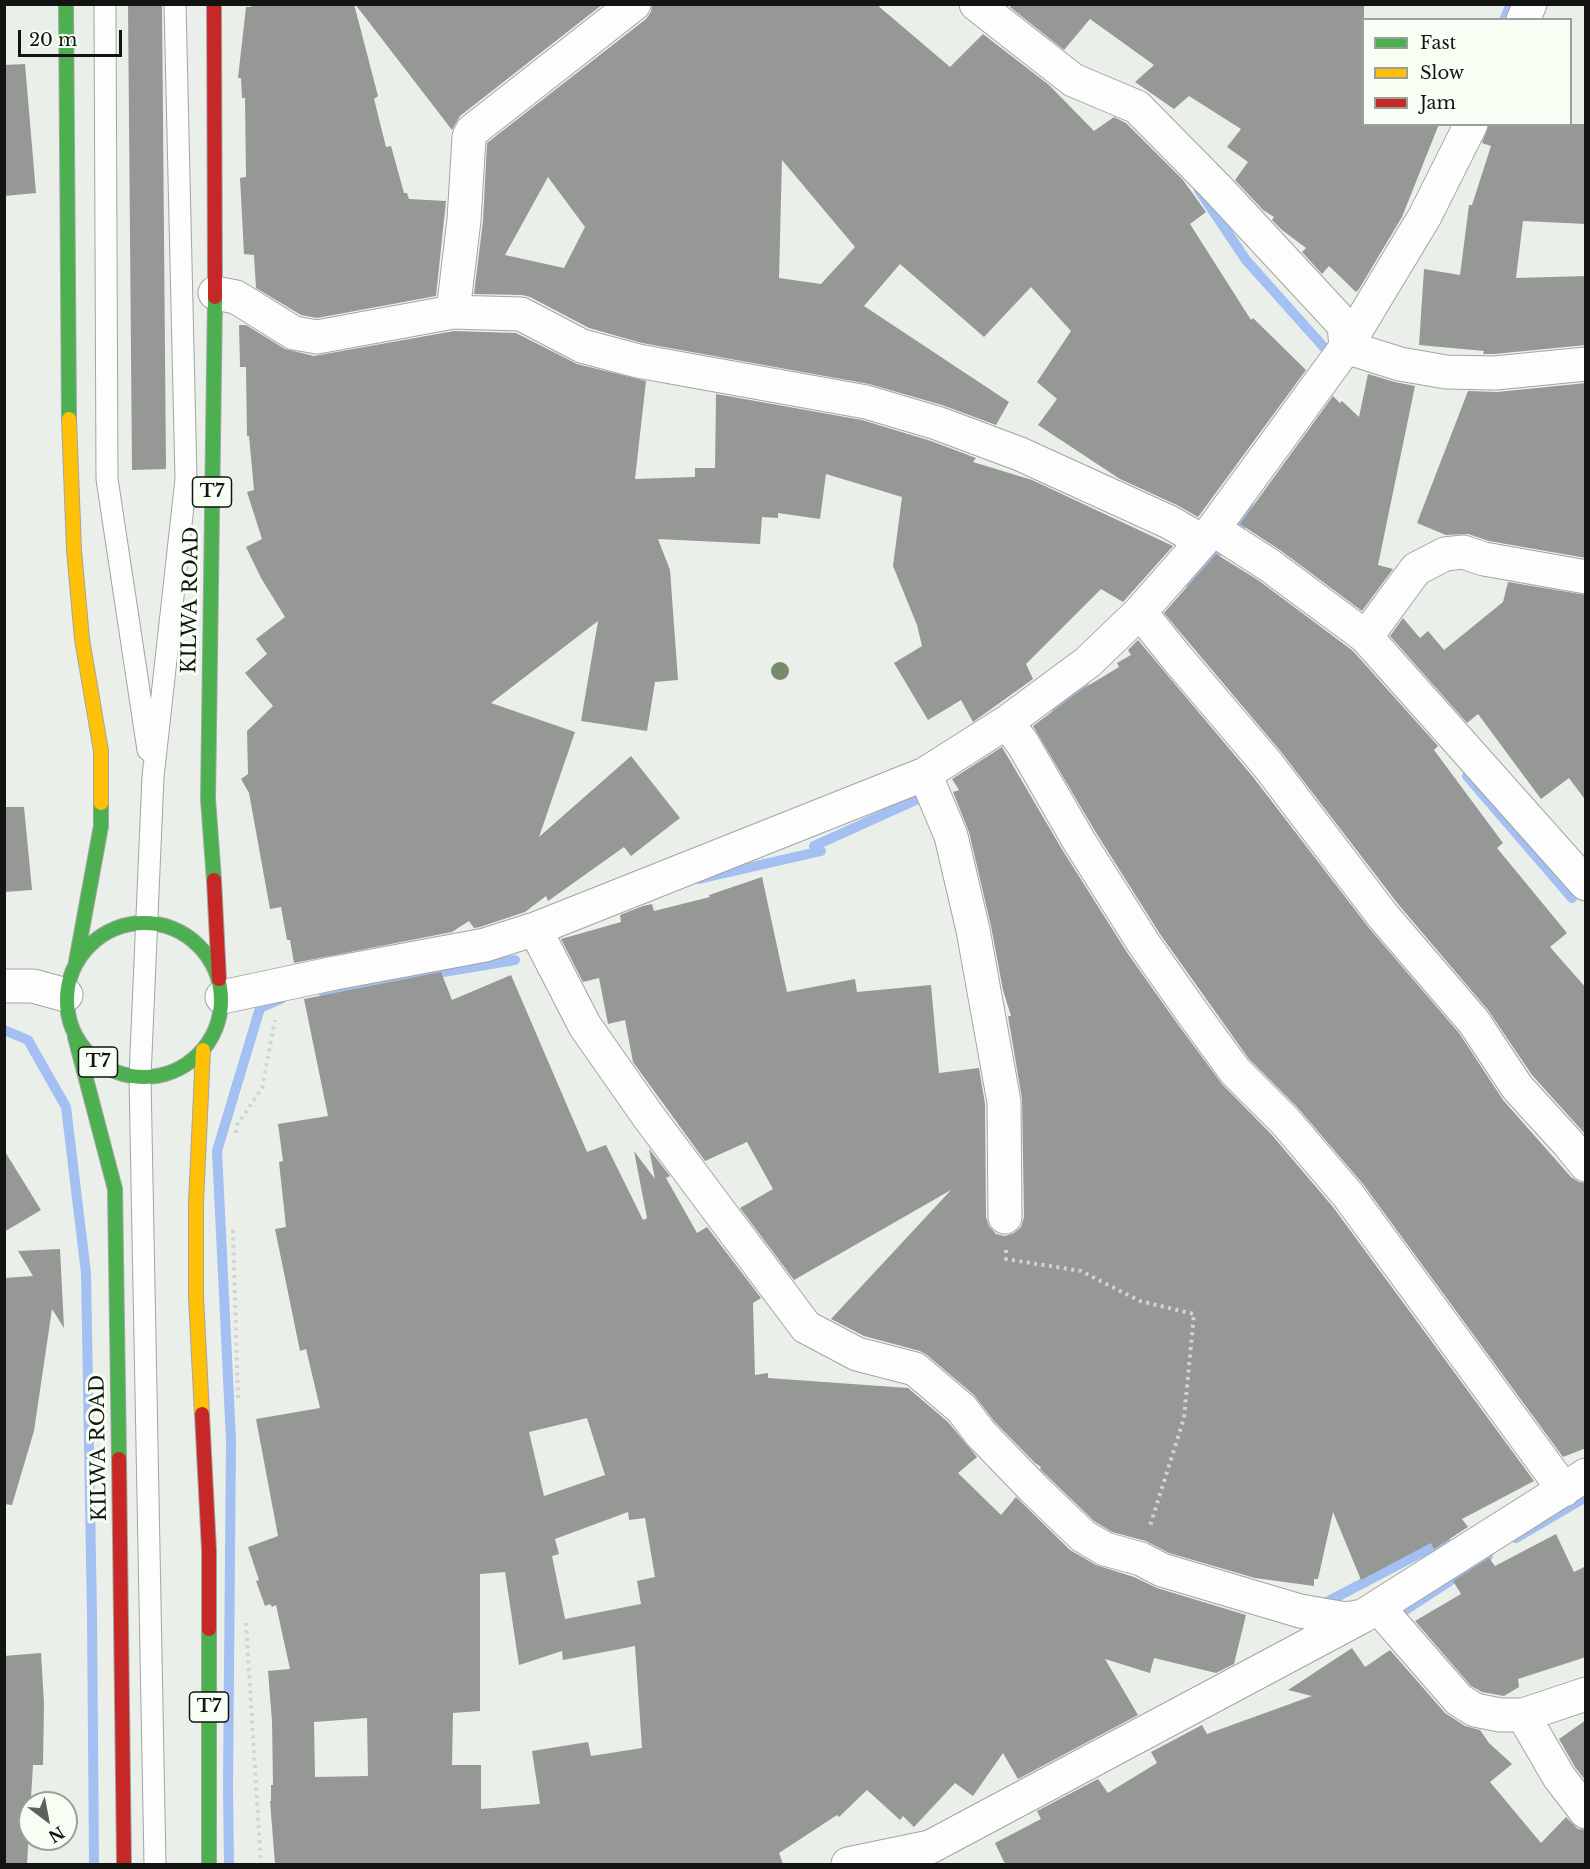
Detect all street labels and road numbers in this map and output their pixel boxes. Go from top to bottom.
road number: T7 [192,477,232,507]
street label: KILWA ROAD [178,526,204,674]
road number: T7 [78,1047,118,1077]
street label: KILWA ROAD [86,1374,112,1522]
road number: T7 [190,1692,228,1722]

